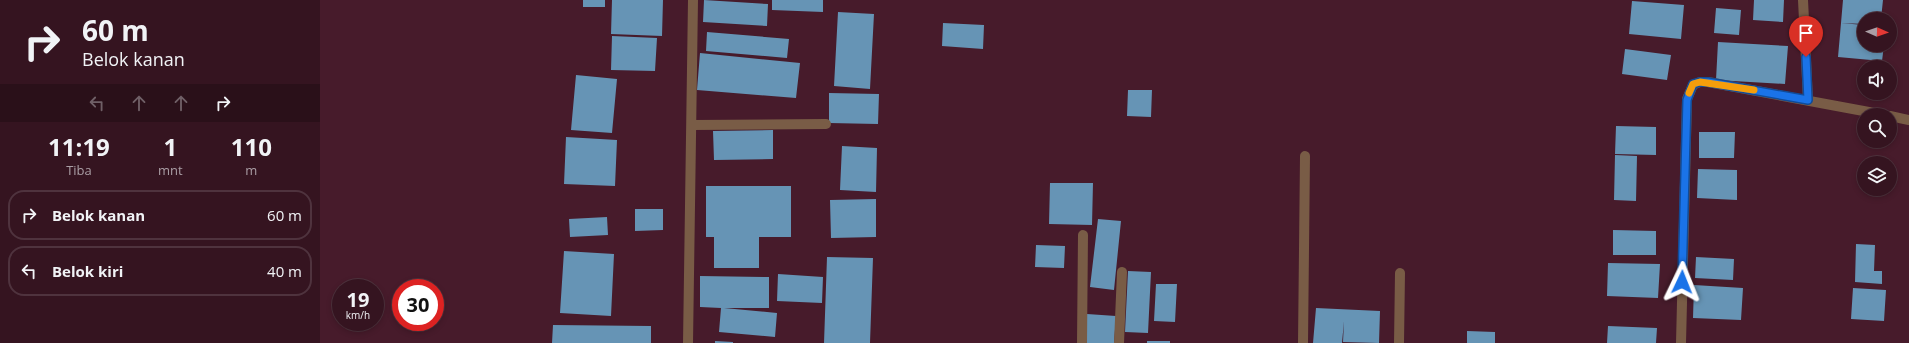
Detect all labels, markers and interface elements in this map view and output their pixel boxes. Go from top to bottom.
text: 60 m [82,11,149,49]
north arrow [1857,12,1897,52]
map controls [1857,12,1897,196]
icon: right [16,16,68,68]
pin [1789,16,1823,57]
icon: arrive [1795,22,1817,44]
text: Belok kanan [82,47,185,71]
button: sound [1857,60,1897,100]
icon: left [86,92,108,114]
icon: ahead [128,92,150,114]
icon: ahead [170,92,192,114]
icon: right [212,92,234,114]
button: search [1857,108,1897,148]
text: 11:19 [48,130,110,163]
text: 1 [163,130,177,163]
text: 110 [231,130,272,163]
button: layers [1857,156,1897,196]
text: Tiba [66,161,92,179]
text: mnt [158,161,183,179]
text: m [245,161,257,179]
icon: right [18,204,40,226]
text: Belok kanan [52,205,145,225]
text: 60 m [267,205,302,225]
icon: left [18,260,40,282]
text: Belok kiri [52,261,123,281]
text: 40 m [267,261,302,281]
position arrow [1661,261,1703,303]
speed limit sign: 30 [392,279,444,331]
text: 19 [347,286,369,313]
text: km/h [346,308,370,322]

